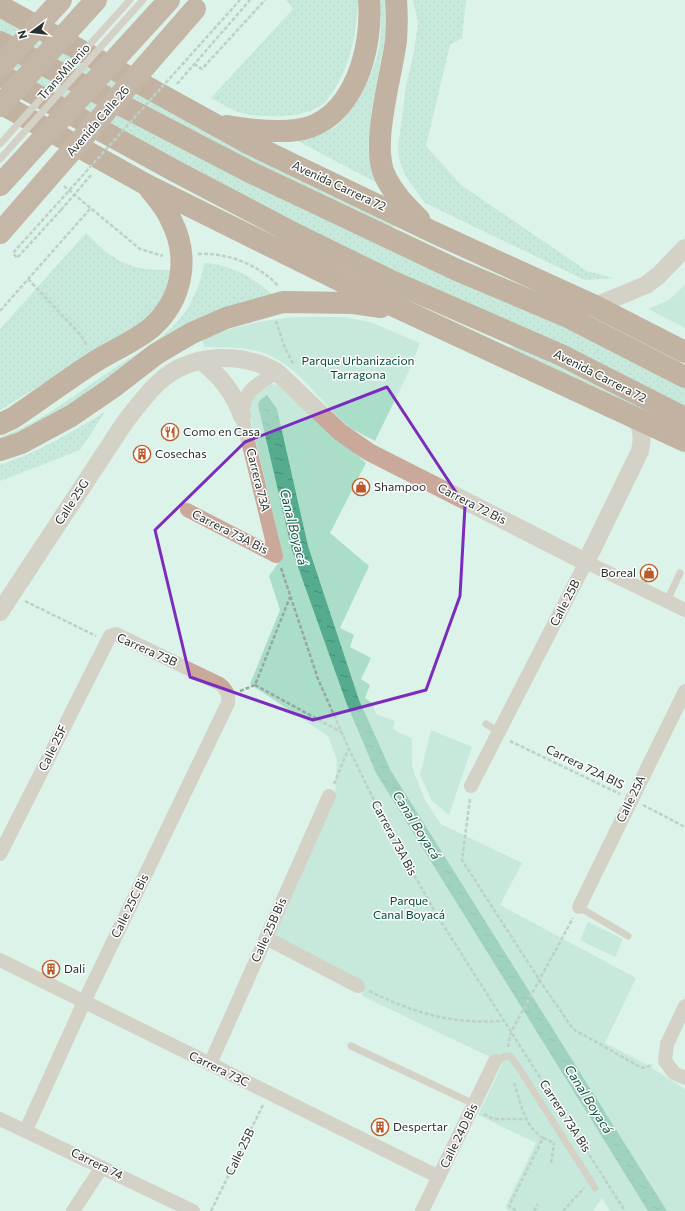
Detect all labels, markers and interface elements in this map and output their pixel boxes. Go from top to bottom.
north arrow [12,12,52,52]
text: N [15,29,29,40]
street label: TransMilenio [34,40,92,102]
street label: Avenida Calle 26 [63,82,132,158]
street label: Avenida Carrera 72 [290,157,389,213]
street label: Avenida Carrera 72 [552,346,649,405]
park label: Parque Urbanizacion Tarragona [302,353,414,381]
restaurant icon: Como en Casa [160,422,180,442]
place label: Como en Casa [183,424,260,438]
building icon: Cosechas [132,444,152,464]
place label: Cosechas [155,446,207,460]
street label: Carrera 73A [244,447,274,513]
street label: Calle 25G [51,476,91,527]
shop icon: Shampoo [351,477,371,497]
place label: Shampoo [374,479,426,493]
street label: Carrera 72 Bis [436,480,509,526]
water label: Canal Boyacá [277,487,311,567]
street label: Carrera 73A Bis [190,506,271,556]
shop icon: Boreal [639,563,659,583]
place label: Boreal [601,565,636,579]
street label: Calle 25B [546,577,582,628]
street label: Carrera 73B [115,630,180,669]
street label: Calle 25F [35,722,69,773]
street label: Carrera 72A BIS [544,741,627,791]
street label: Calle 25A [613,773,648,824]
water label: Canal Boyacá [390,788,445,863]
street label: Carrera 73A Bis [369,797,421,878]
street label: Calle 25C Bis [108,871,151,940]
park label: Parque Canal Boyacá [373,893,445,921]
street label: Calle 25B Bis [248,895,289,964]
building icon: Dali [41,959,61,979]
place label: Dali [64,961,85,975]
street label: Carrera 73C [187,1048,252,1089]
water label: Canal Boyacá [562,1062,617,1137]
street label: Carrera 73A Bis [537,1077,594,1154]
street label: Calle 24D Bis [436,1101,480,1170]
building icon: Despertar [370,1117,390,1137]
place label: Despertar [393,1119,448,1133]
street label: Calle 25B [222,1126,257,1177]
street label: Carrera 74 [69,1144,126,1182]

